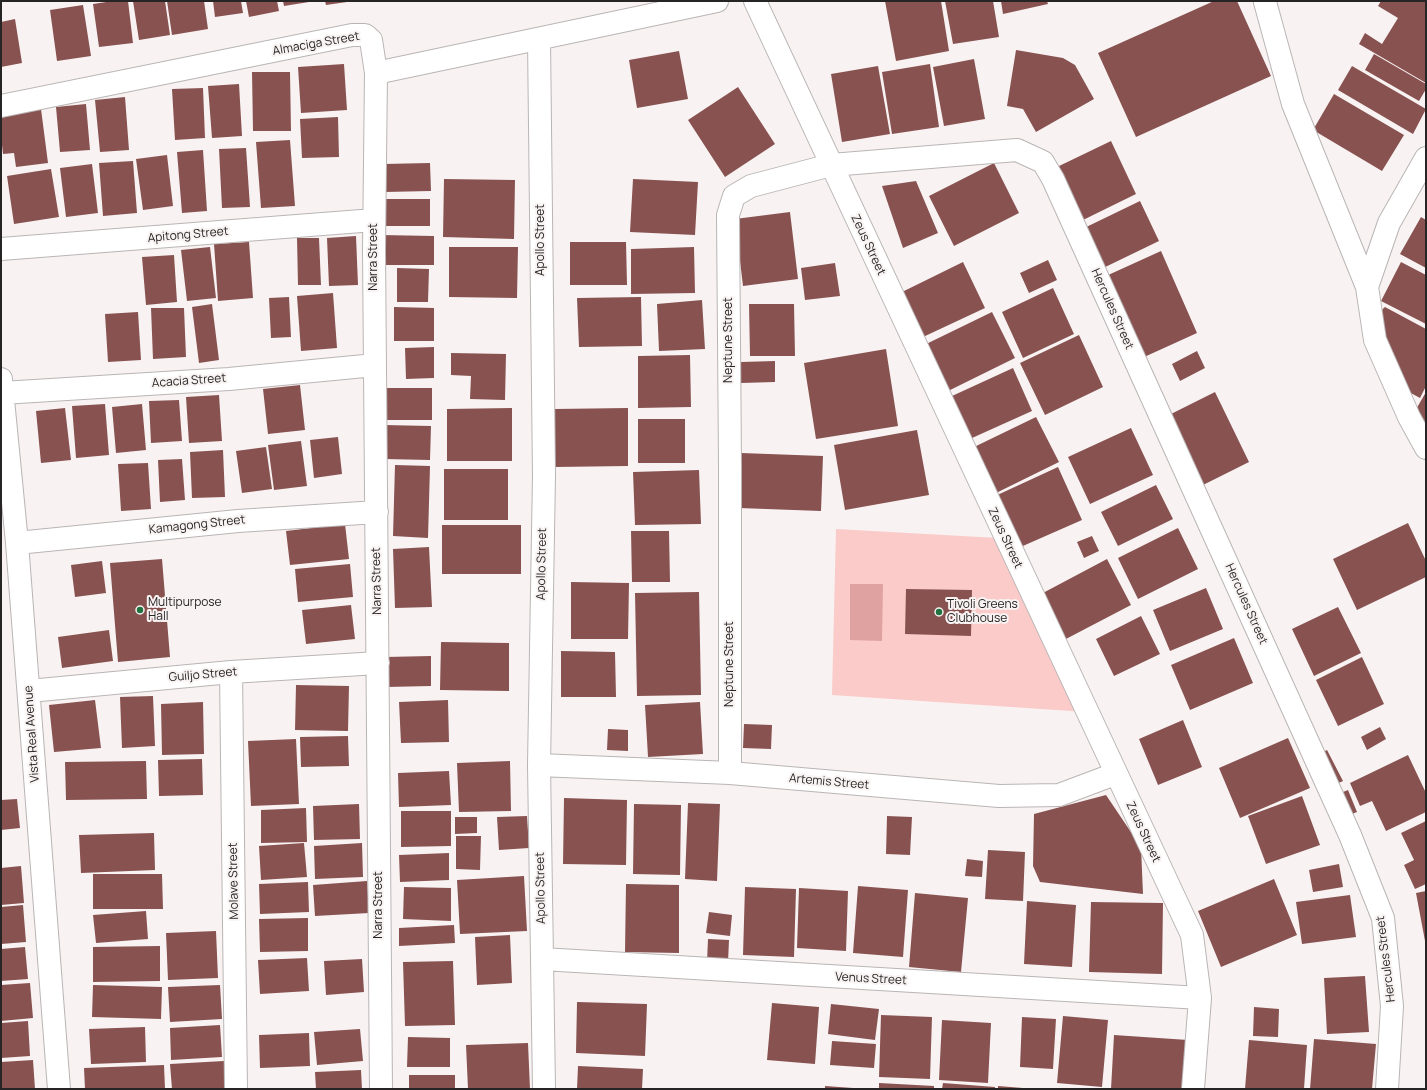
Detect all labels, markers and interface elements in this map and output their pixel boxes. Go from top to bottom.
street label: Almaciga Street [271,29,361,59]
street label: Apollo Street [534,204,548,276]
street label: Zeus Street [848,212,888,278]
street label: Narra Street [367,223,381,291]
street label: Apitong Street [147,224,229,246]
street label: Hercules Street [1088,266,1136,352]
street label: Neptune Street [722,297,736,383]
street label: Acacia Street [151,371,227,391]
street label: Zeus Street [985,505,1025,571]
street label: Kamagong Street [148,513,246,537]
street label: Apollo Street [534,528,550,600]
street label: Narra Street [369,547,385,615]
street label: Hercules Street [1222,561,1270,647]
place label: Multipurpose Hall [148,596,222,624]
place label: Tivoli Greens Clubhouse [947,598,1018,626]
marker: Multipurpose Hall [135,605,145,615]
marker: Tivoli Greens Clubhouse [934,607,944,617]
street label: Neptune Street [723,621,737,707]
street label: Guiljo Street [168,665,238,685]
street label: Vista Real Avenue [21,685,43,783]
street label: Artemis Street [788,771,870,793]
street label: Zeus Street [1123,799,1163,865]
street label: Molave Street [226,842,242,920]
street label: Apollo Street [533,852,549,924]
street label: Narra Street [372,871,386,939]
street label: Hercules Street [1374,915,1398,1003]
street label: Venus Street [835,970,907,988]

